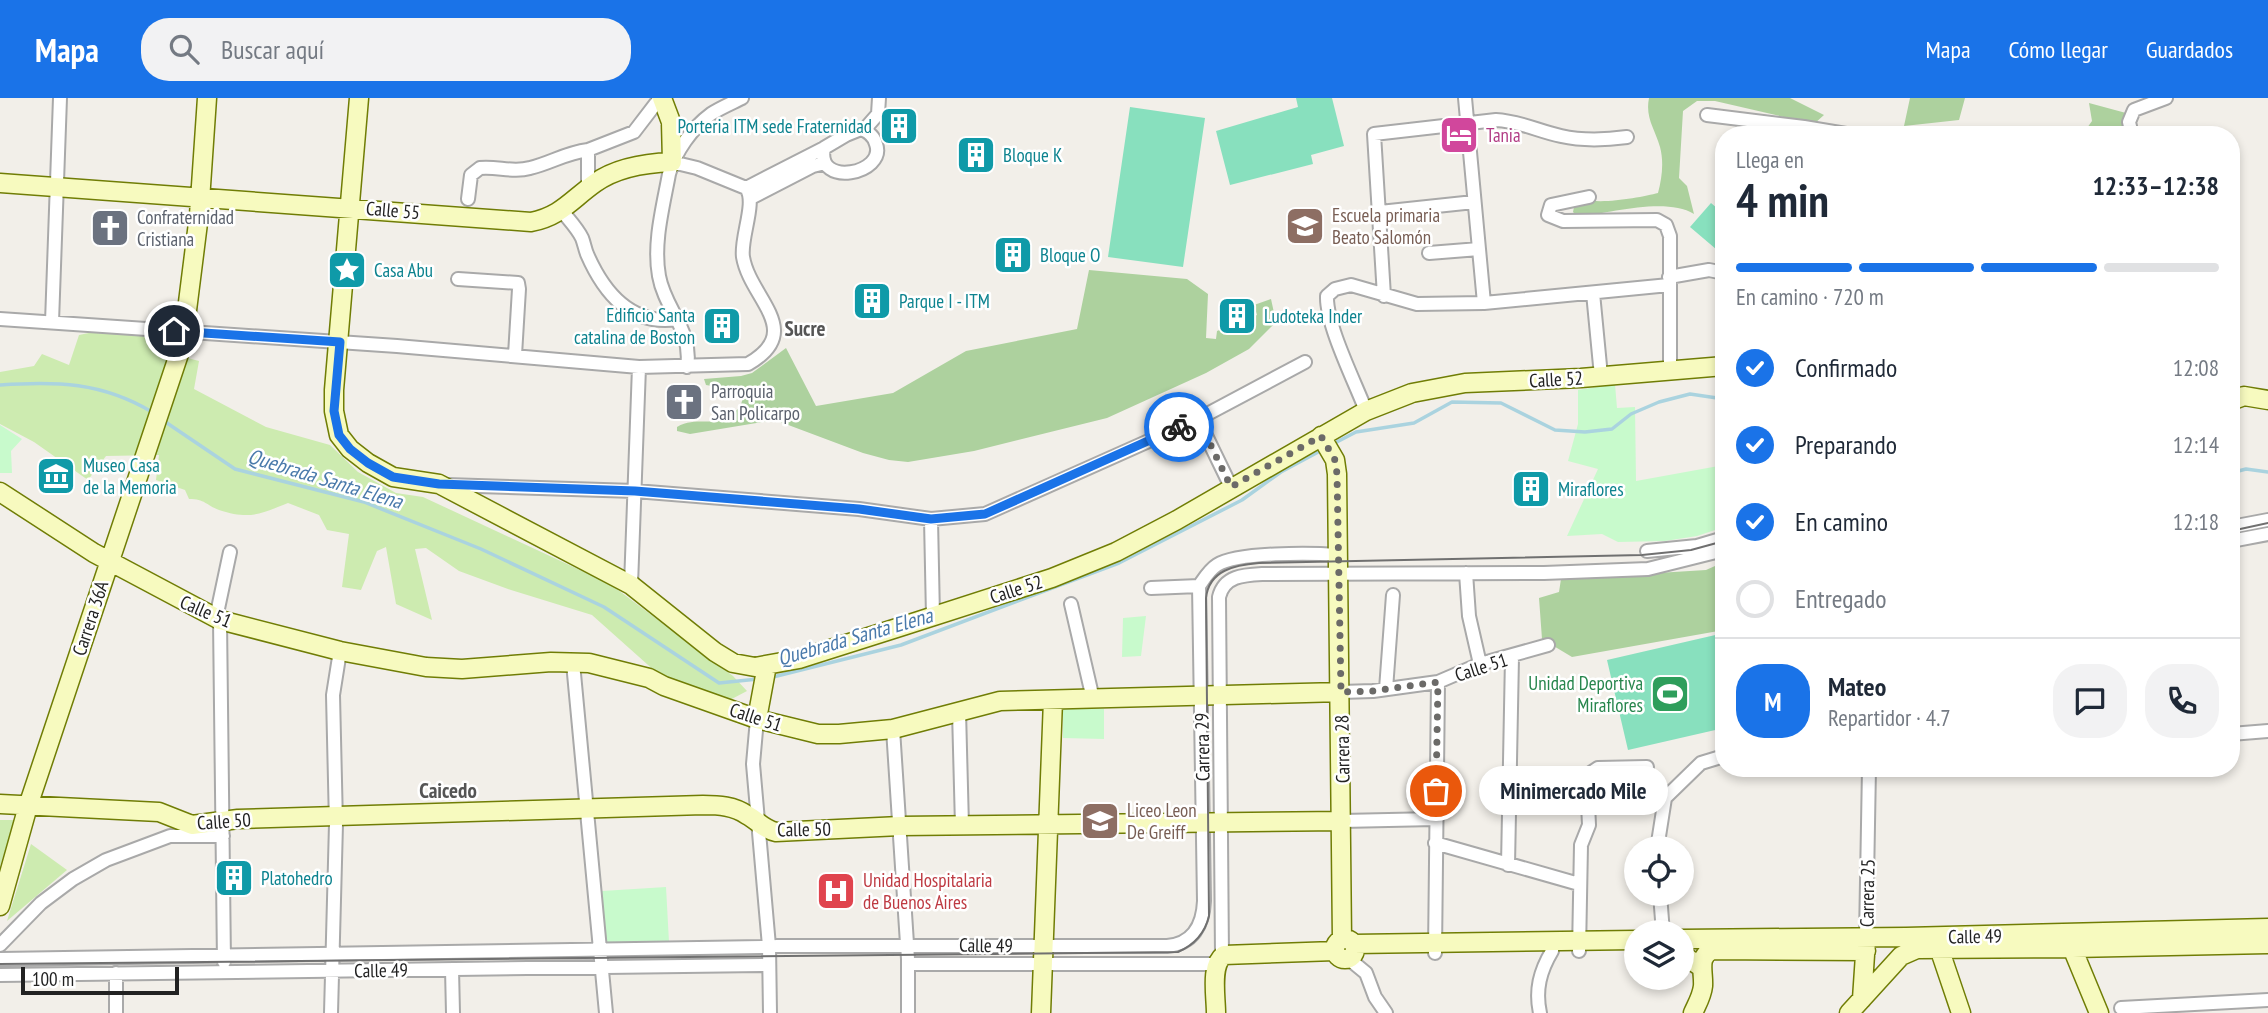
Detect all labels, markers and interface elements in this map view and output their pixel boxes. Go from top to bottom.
search box [141,18,631,81]
text: Mapa [35,28,99,71]
icon: search [165,30,203,68]
text: Buscar aquí [221,33,324,66]
text: Mapa [1926,34,1971,65]
text: Cómo llegar [2009,34,2108,65]
text: Guardados [2146,34,2233,65]
building icon: Porteria ITM sede Fraternidad [878,105,920,147]
place label: Porteria ITM sede Fraternidad [678,114,872,138]
hotel icon: Tania [1438,114,1480,156]
place label: Tania [1486,123,1521,147]
building icon: Bloque K [955,134,997,176]
place label: Bloque K [1003,143,1062,167]
text: Llega en [1736,145,1804,174]
text: 12:33–12:38 [2092,169,2219,202]
text: 4 min [1736,170,1829,230]
street label: Calle 55 [365,196,421,224]
place label: Escuela primaria Beato Salomón [1332,203,1440,249]
place label: Confraternidad Cristiana [137,205,234,251]
school or university icon: Escuela primaria Beato Salomón [1284,205,1326,247]
church icon: Confraternidad Cristiana [89,207,131,249]
building icon: Bloque O [992,234,1034,276]
place label: Bloque O [1040,243,1100,267]
place icon: Casa Abu [326,249,368,291]
place label: Casa Abu [374,258,433,282]
building icon: Parque I - ITM [851,280,893,322]
text: En camino · 720 m [1736,282,1884,311]
place label: Parque I - ITM [899,289,990,313]
building icon: Ludoteka Inder [1216,295,1258,337]
pin [144,301,204,361]
place label: Edificio Santa catalina de Boston [574,303,695,349]
place label: Ludoteka Inder [1264,304,1363,328]
building icon: Edificio Santa catalina de Boston [701,305,743,347]
icon: home [155,312,193,350]
district label: Sucre [784,315,826,342]
icon: check [1736,349,1774,387]
text: Confirmado [1795,351,1897,384]
text: 12:08 [2173,353,2219,382]
street label: Calle 52 [1528,366,1584,392]
place label: Parroquia San Policarpo [711,379,800,425]
church icon: Parroquia San Policarpo [663,381,705,423]
courier [1144,392,1214,462]
icon: bike [1160,408,1198,446]
icon: check [1736,426,1774,464]
text: Preparando [1795,428,1897,461]
text: 12:14 [2173,430,2219,459]
water label: Quebrada Santa Elena [245,442,407,515]
place label: Museo Casa de la Memoria [83,453,177,499]
museum icon: Museo Casa de la Memoria [35,455,77,497]
building icon: Miraflores [1510,468,1552,510]
place label: Miraflores [1558,477,1624,501]
icon: check [1736,503,1774,541]
text: En camino [1795,505,1888,538]
text: 12:18 [2173,507,2219,536]
street label: Calle 52 [987,569,1045,609]
street label: Carrera 36A [67,578,113,658]
text: Entregado [1795,582,1887,615]
street label: Calle 51 [177,589,235,633]
water label: Quebrada Santa Elena [774,601,937,672]
street label: Calle 51 [1452,647,1510,687]
button: chat [2053,664,2127,738]
button: phone [2145,664,2219,738]
text: Mateo [1828,670,1886,703]
place label: Unidad Deportiva Miraflores [1528,671,1643,717]
sports icon: Unidad Deportiva Miraflores [1649,673,1691,715]
text: M [1764,685,1782,718]
street label: Calle 51 [727,697,785,737]
text: Repartidor · 4.7 [1828,703,1951,732]
street label: Carrera 29 [1189,713,1215,781]
street label: Carrera 28 [1329,715,1355,783]
pin [1406,761,1466,821]
callout: Minimercado Mile [1478,766,1667,816]
icon: bag [1417,772,1455,810]
text: Minimercado Mile [1500,776,1647,805]
district label: Caicedo [419,777,477,804]
place label: Liceo Leon De Greiff [1127,798,1197,844]
school or university icon: Liceo Leon De Greiff [1079,800,1121,842]
street label: Calle 50 [196,807,252,835]
street label: Calle 50 [777,817,831,841]
map controls [1624,836,1694,990]
button: locate [1624,836,1694,906]
building icon: Platohedro [213,857,255,899]
street label: Carrera 25 [1854,859,1880,927]
place label: Platohedro [261,866,333,890]
place label: Unidad Hospitalaria de Buenos Aires [863,868,992,914]
hospital icon: Unidad Hospitalaria de Buenos Aires [815,870,857,912]
button: layers [1624,920,1694,990]
street label: Calle 49 [1948,924,2002,948]
street label: Calle 49 [959,933,1013,957]
street label: Calle 49 [354,958,408,982]
scale bar [21,964,178,996]
text: 100 m [32,967,74,991]

